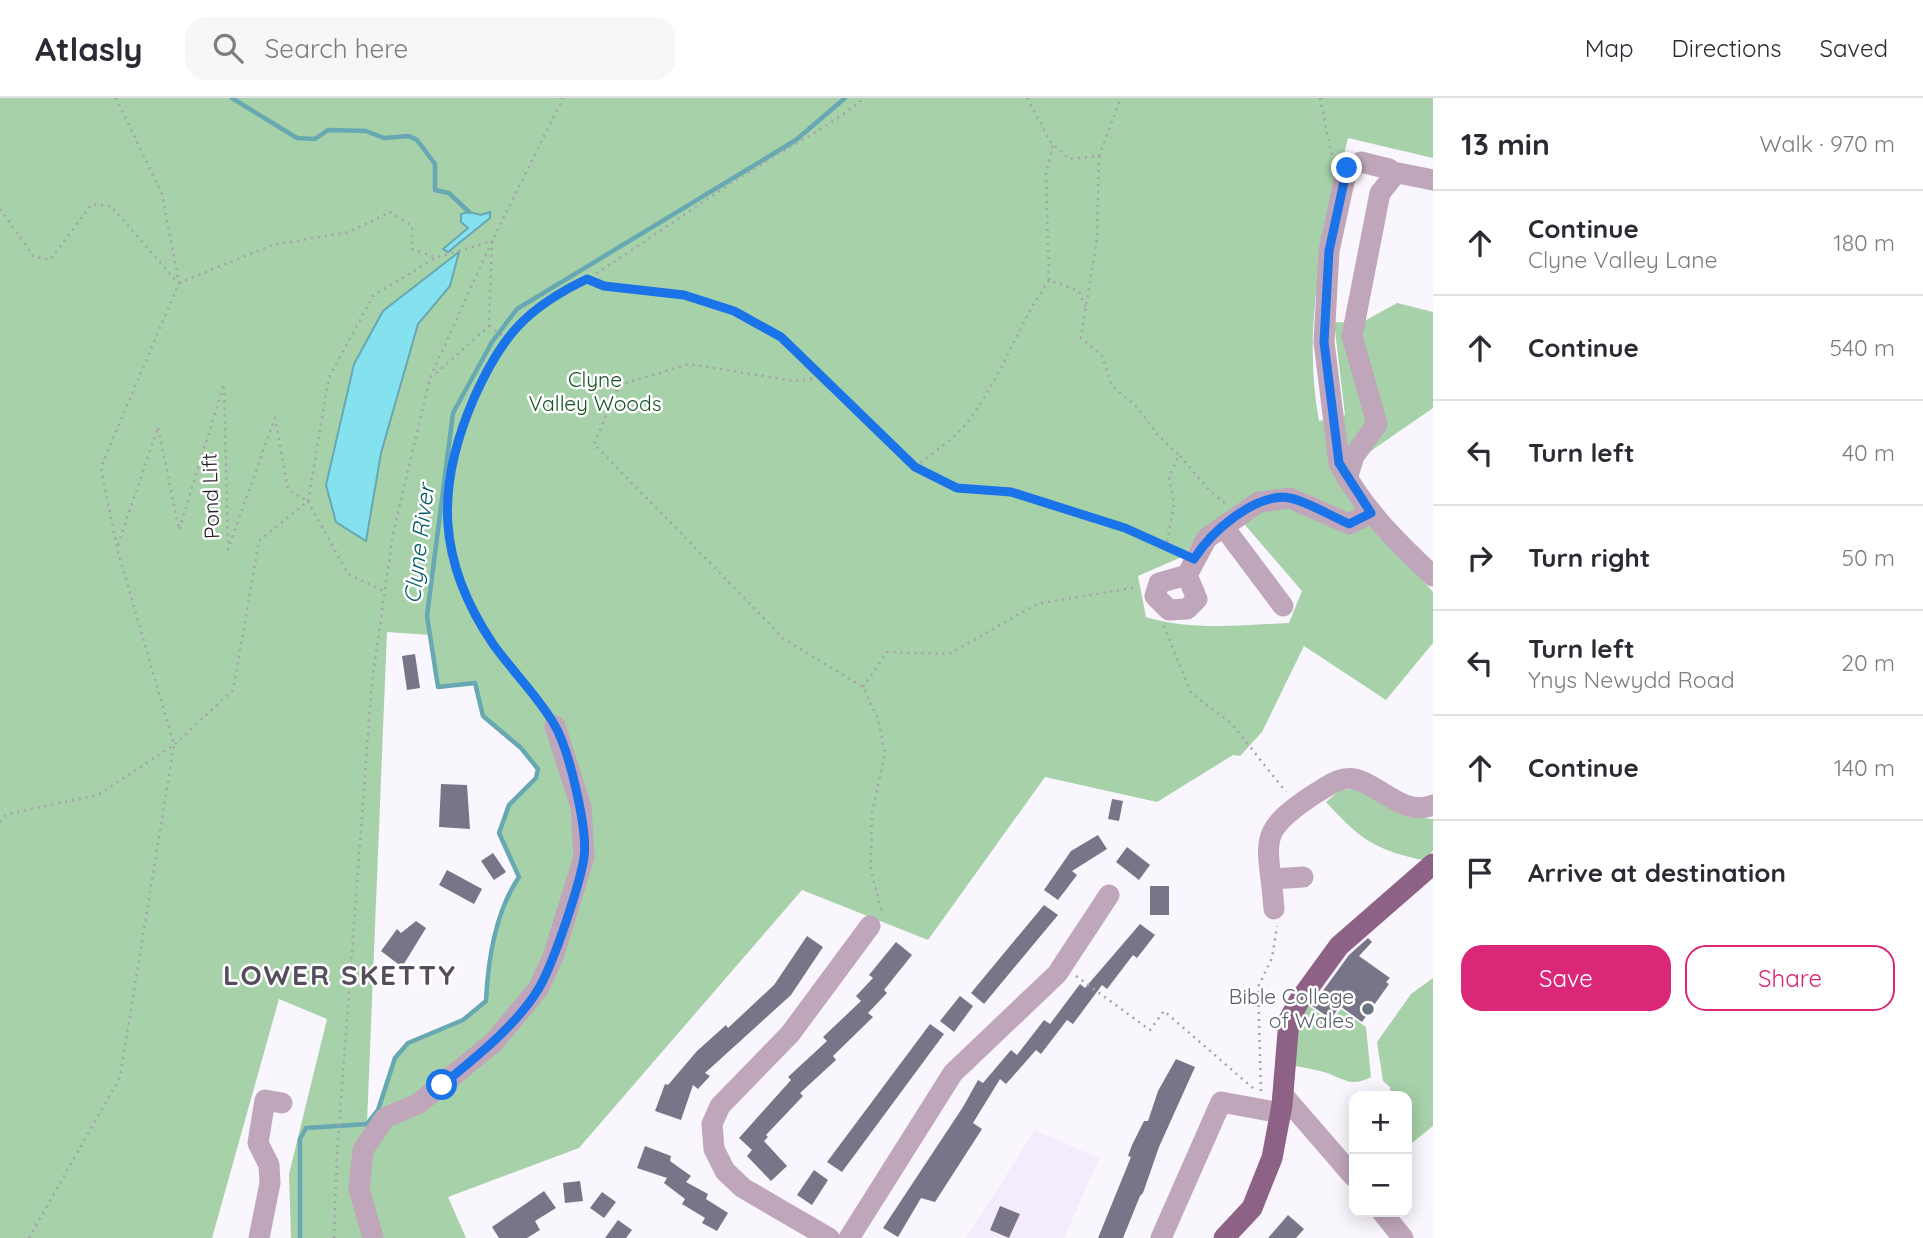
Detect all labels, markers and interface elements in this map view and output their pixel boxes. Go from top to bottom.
search box [185,17,675,80]
text: Atlasly [35,28,143,69]
icon: search [209,29,247,67]
text: Search here [265,32,408,65]
text: Map [1585,33,1634,63]
text: Directions [1672,33,1782,63]
text: Saved [1820,33,1888,63]
text: 13 min [1461,125,1550,163]
text: Walk · 970 m [1760,129,1895,158]
route end [1331,152,1362,183]
text: Continue [1528,212,1639,245]
icon: ahead [1461,224,1499,262]
text: 180 m [1833,228,1895,257]
text: Clyne Valley Lane [1528,245,1718,274]
icon: ahead [1461,329,1499,367]
text: Continue [1528,331,1639,364]
text: 540 m [1829,333,1895,362]
park label: Clyne Valley Woods [528,366,662,416]
icon: left [1461,434,1499,472]
text: Turn left [1528,436,1635,469]
text: 40 m [1842,438,1895,467]
street label: Pond Lift [196,453,224,539]
water label: Clyne River [397,480,441,605]
icon: right [1461,539,1499,577]
text: Turn right [1528,541,1650,574]
text: 50 m [1842,543,1895,572]
text: Turn left [1528,632,1635,665]
icon: left [1461,644,1499,682]
text: 20 m [1841,648,1895,677]
text: Ynys Newydd Road [1528,665,1735,694]
icon: ahead [1461,749,1499,787]
text: Continue [1528,751,1639,784]
text: 140 m [1834,753,1895,782]
icon: arrive [1461,854,1499,892]
text: Arrive at destination [1528,856,1786,889]
button: Save [1461,945,1671,1011]
button: Share [1685,945,1895,1011]
district label: LOWER SKETTY [223,957,457,992]
place label: Bible College of Wales [1229,983,1354,1033]
marker: Bible College of Wales [1360,1001,1376,1017]
route start [426,1069,457,1100]
map controls [1349,1091,1412,1217]
button: + [1349,1091,1412,1154]
button: − [1349,1154,1412,1217]

